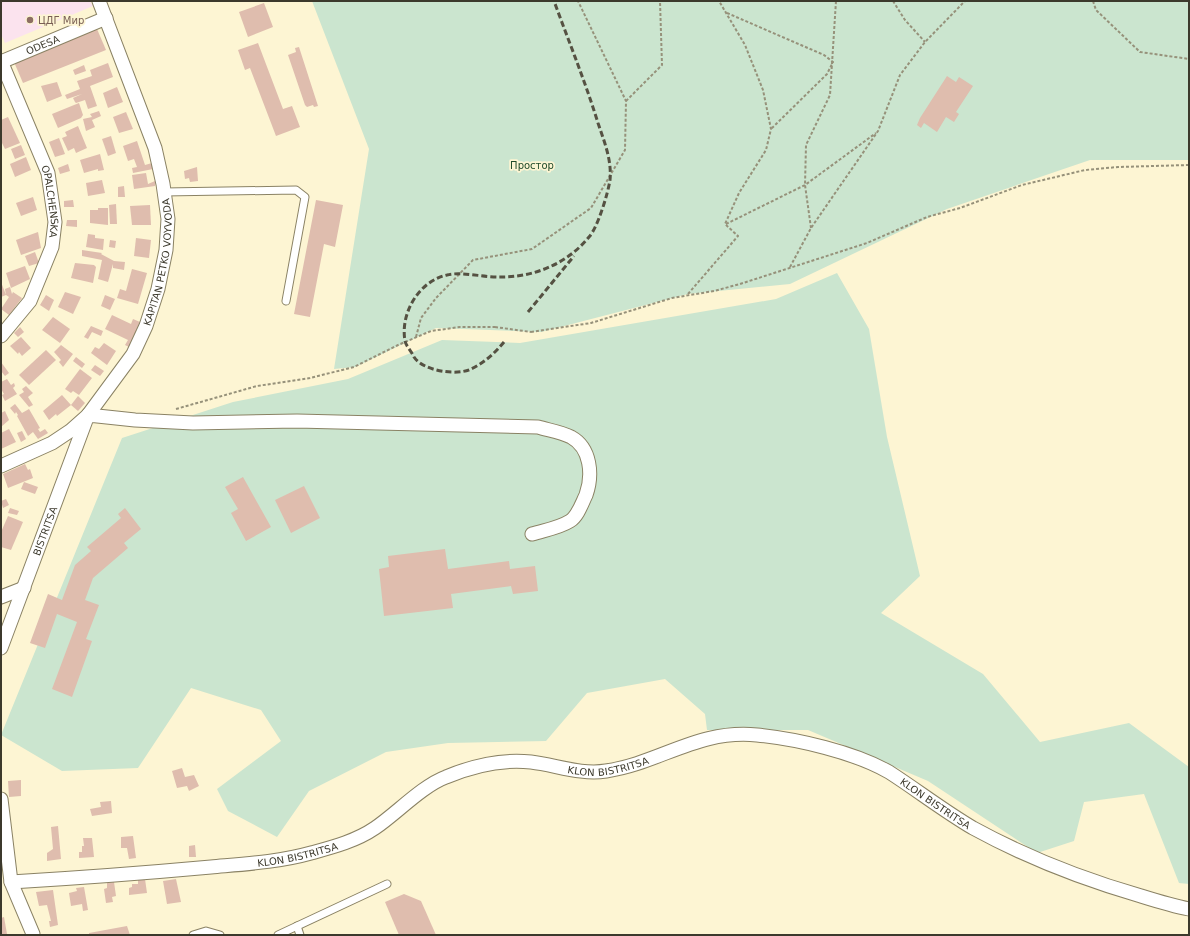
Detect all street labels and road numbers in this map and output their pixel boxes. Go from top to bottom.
street label: ODESA [24,33,61,57]
street label: OPALCHENSKA [39,163,60,238]
street label: KAPITAN PETKO VOYVODA [142,197,174,327]
street label: BISTRITSA [31,505,59,557]
street label: KLON BISTRITSA [567,755,650,778]
street label: KLON BISTRITSA [898,776,972,831]
street label: KLON BISTRITSA [257,841,339,869]

